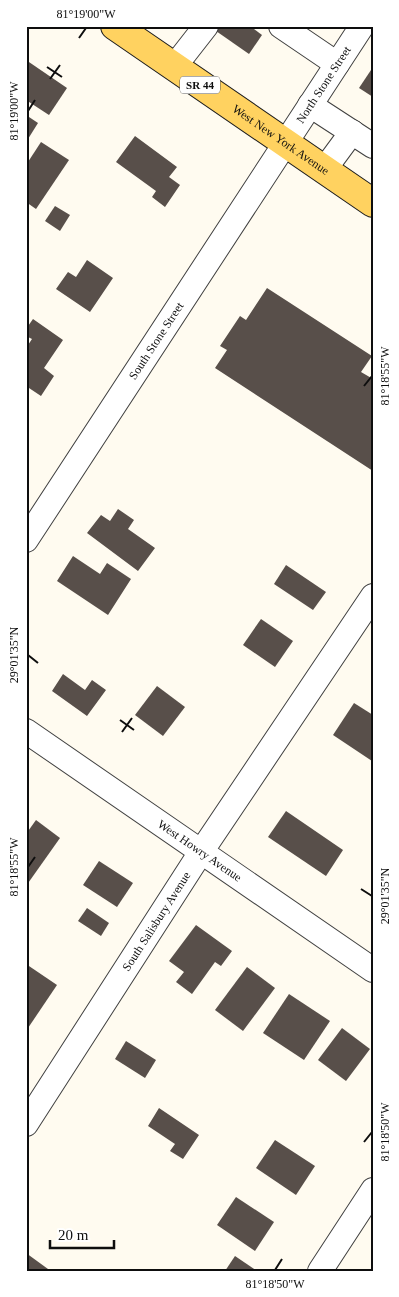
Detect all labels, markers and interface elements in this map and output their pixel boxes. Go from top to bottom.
text: 81°19'00"W [56,7,116,21]
street label: North Stone Street [293,43,354,126]
road number: SR 44 [180,76,220,94]
text: 81°19'00"W [7,81,21,141]
street label: West New York Avenue [230,102,332,178]
street label: South Stone Street [126,299,187,382]
text: 81°18'55"W [378,346,392,406]
text: 29°01'35"N [7,626,21,683]
street label: West Howry Avenue [155,817,244,884]
text: 81°18'55"W [7,837,21,897]
text: 29°01'35"N [378,867,392,924]
street label: South Salisbury Avenue [119,869,193,974]
text: 81°18'50"W [378,1102,392,1162]
scale bar [50,1217,114,1249]
text: 20 m [58,1227,89,1243]
text: 81°18'50"W [245,1277,305,1291]

